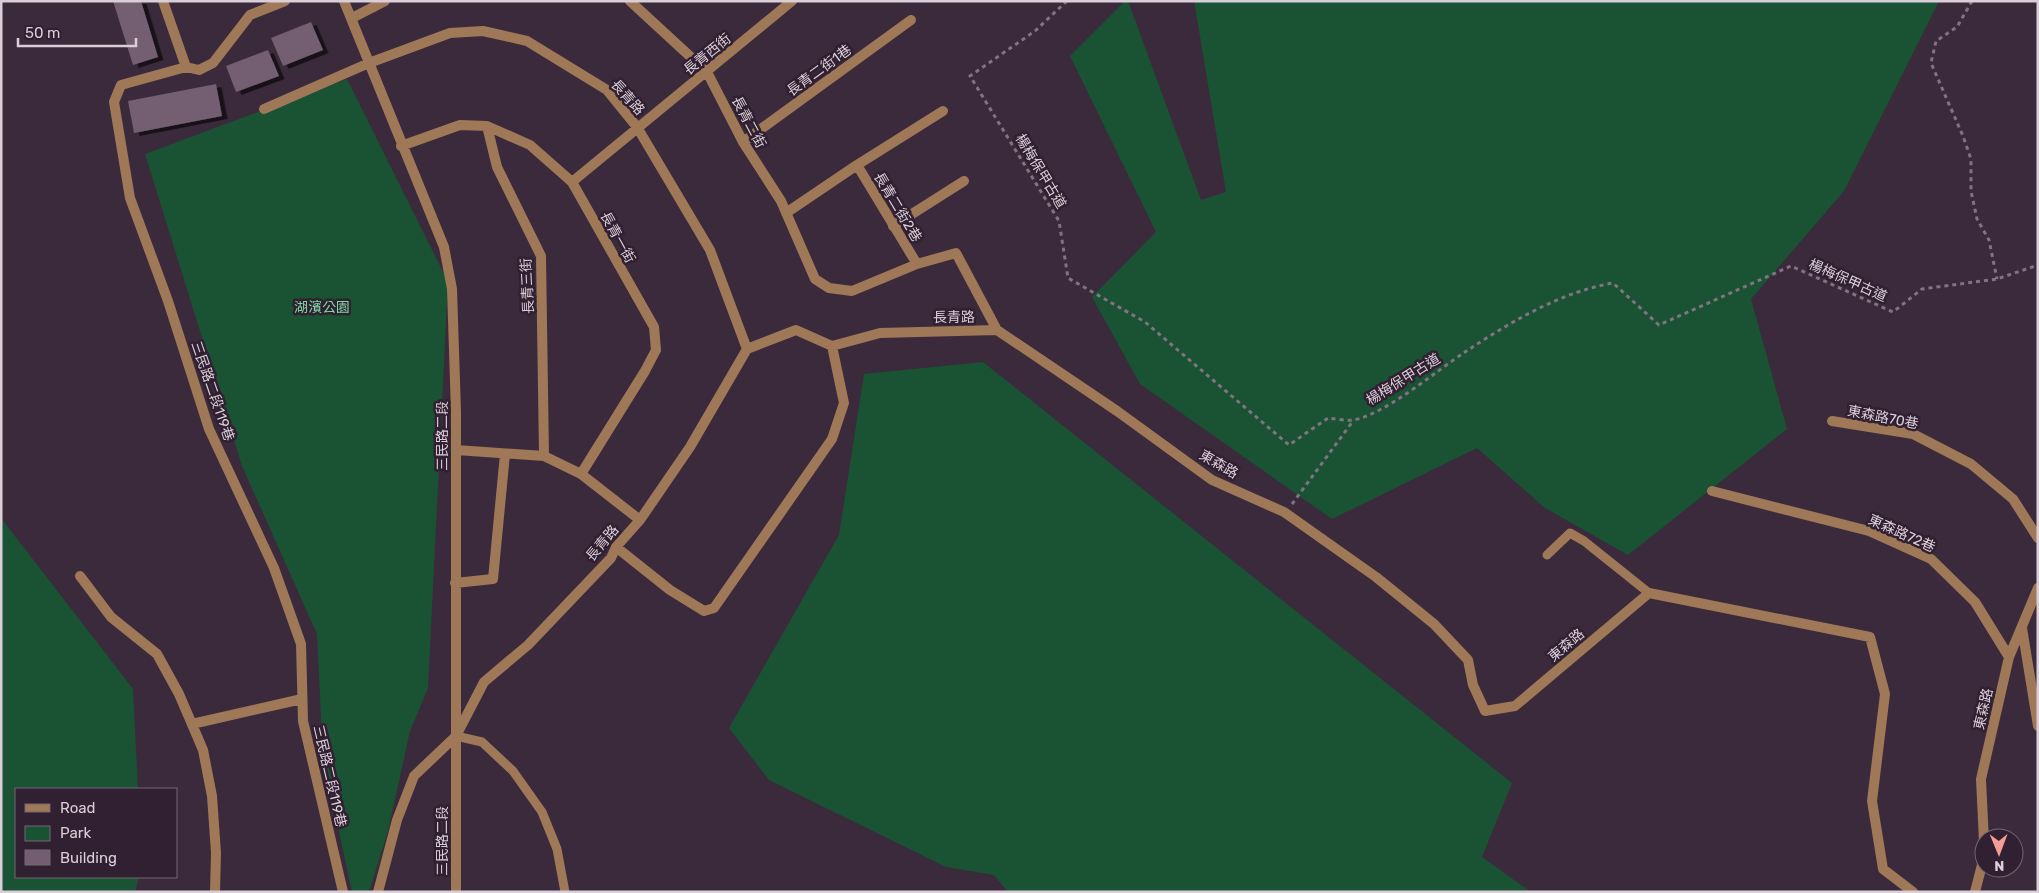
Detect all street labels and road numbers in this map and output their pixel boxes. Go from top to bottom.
street label: 長青西街 [680,30,734,79]
street label: 長青二街1巷 [784,41,855,100]
street label: 長青路 [607,76,648,119]
street label: 長青二街 [728,94,769,151]
street label: 楊梅保甲古道 [1012,131,1069,212]
street label: 長青二街2巷 [870,169,925,245]
street label: 長青一街 [597,209,639,266]
street label: 楊梅保甲古道 [1806,256,1890,305]
street label: 長青三街 [518,258,537,314]
street label: 長青路 [933,309,975,326]
street label: 三民路二段119巷 [188,339,238,443]
street label: 楊梅保甲古道 [1363,350,1443,409]
street label: 三民路二段 [434,401,451,471]
street label: 東森路70巷 [1846,402,1920,433]
street label: 東森路 [1196,447,1241,482]
street label: 東森路72巷 [1866,511,1938,556]
street label: 長青路 [582,522,622,565]
street label: 東森路 [1545,625,1588,665]
street label: 東森路 [1970,687,1996,731]
street label: 三民路二段119巷 [309,723,350,829]
street label: 三民路二段 [434,806,451,876]

